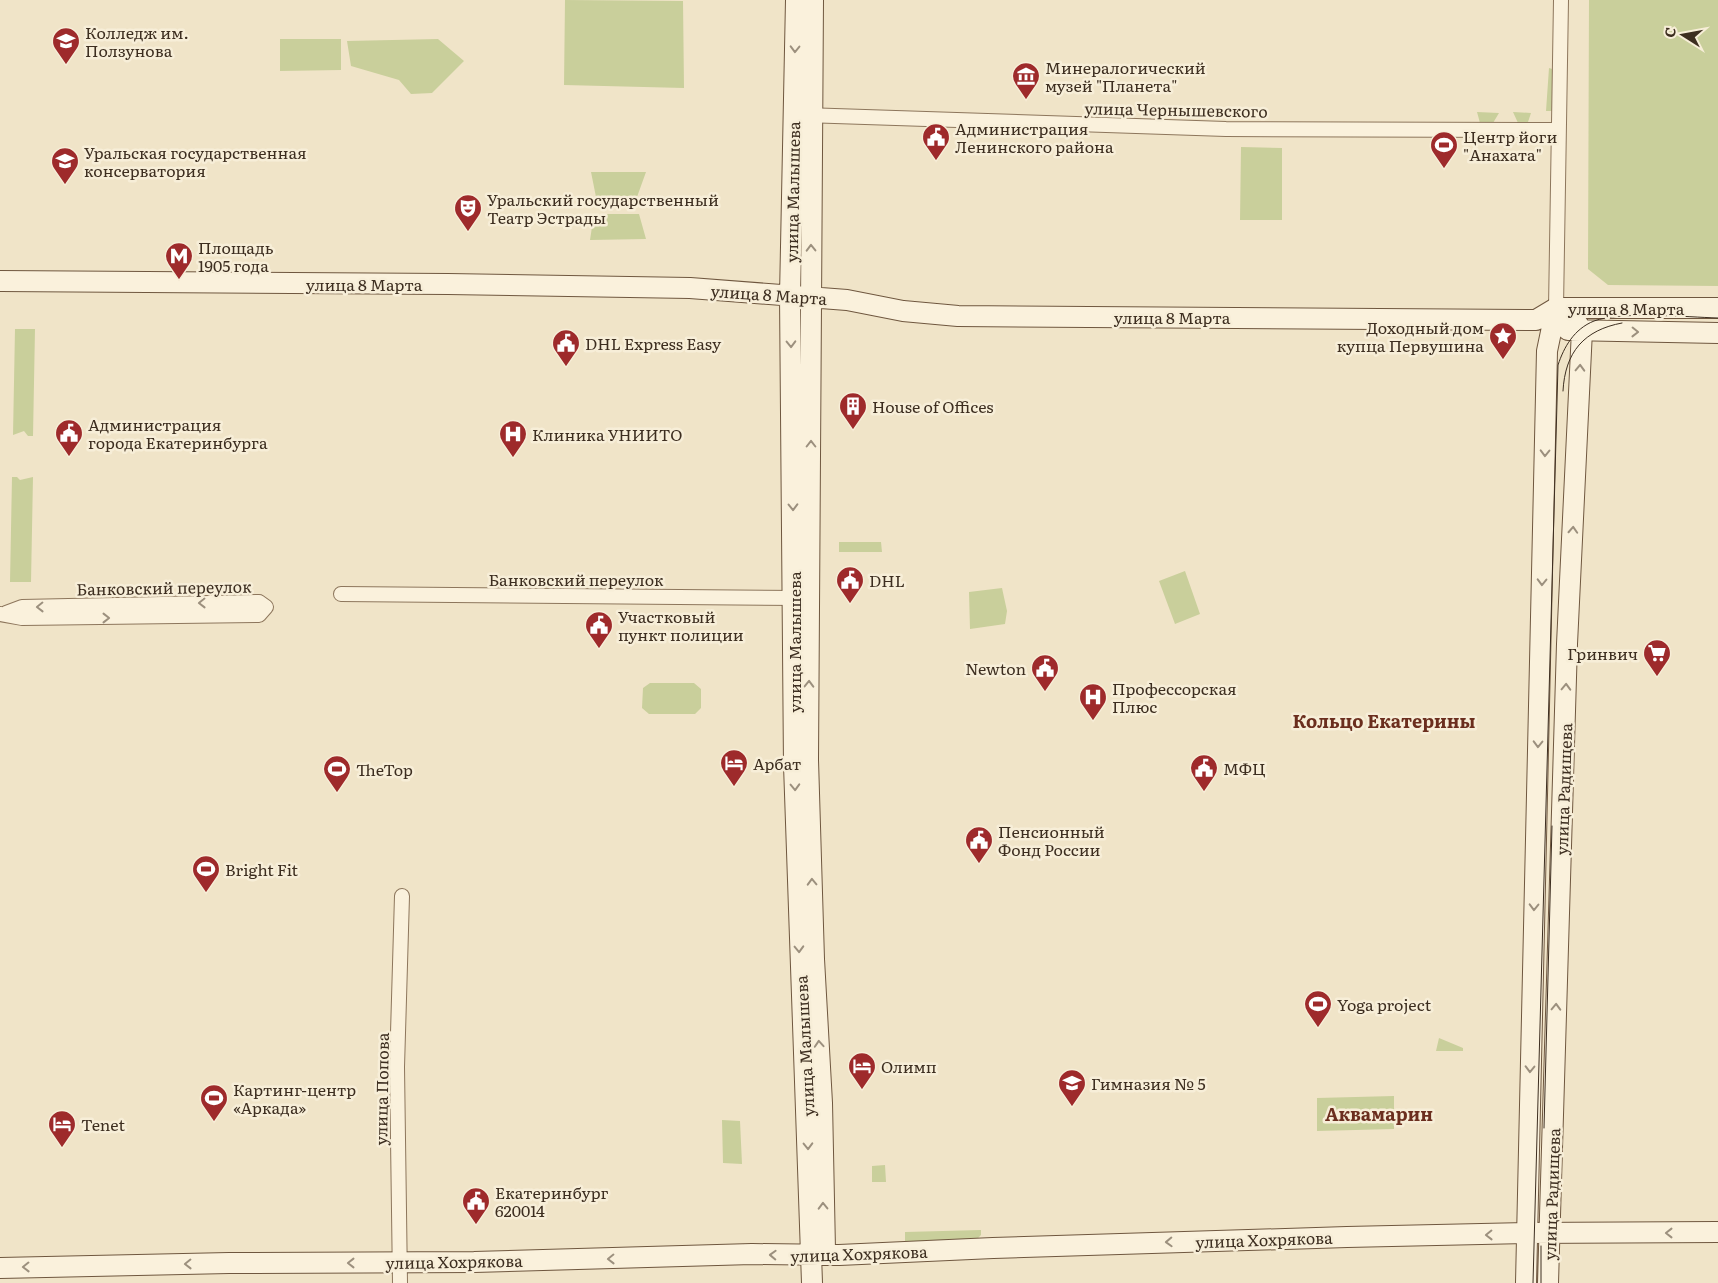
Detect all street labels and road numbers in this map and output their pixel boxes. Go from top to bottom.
street label: улица Чернышевского [1084,95,1268,123]
street label: улица Малышева [779,121,805,263]
street label: улица 8 Марта [306,272,423,296]
street label: улица 8 Марта [710,278,828,310]
street label: улица 8 Марта [1568,296,1685,320]
street label: улица 8 Марта [1114,305,1231,329]
street label: Банковский переулок [488,567,664,591]
street label: улица Малышева [782,571,806,713]
street label: Банковский переулок [76,573,252,601]
street label: улица Радищева [1549,722,1577,856]
street label: улица Малышева [788,974,820,1117]
street label: улица Попова [368,1032,394,1146]
street label: улица Радищева [1537,1127,1565,1261]
street label: улица Хохрякова [1195,1225,1333,1253]
street label: улица Хохрякова [790,1239,928,1267]
street label: улица Хохрякова [385,1248,523,1274]

